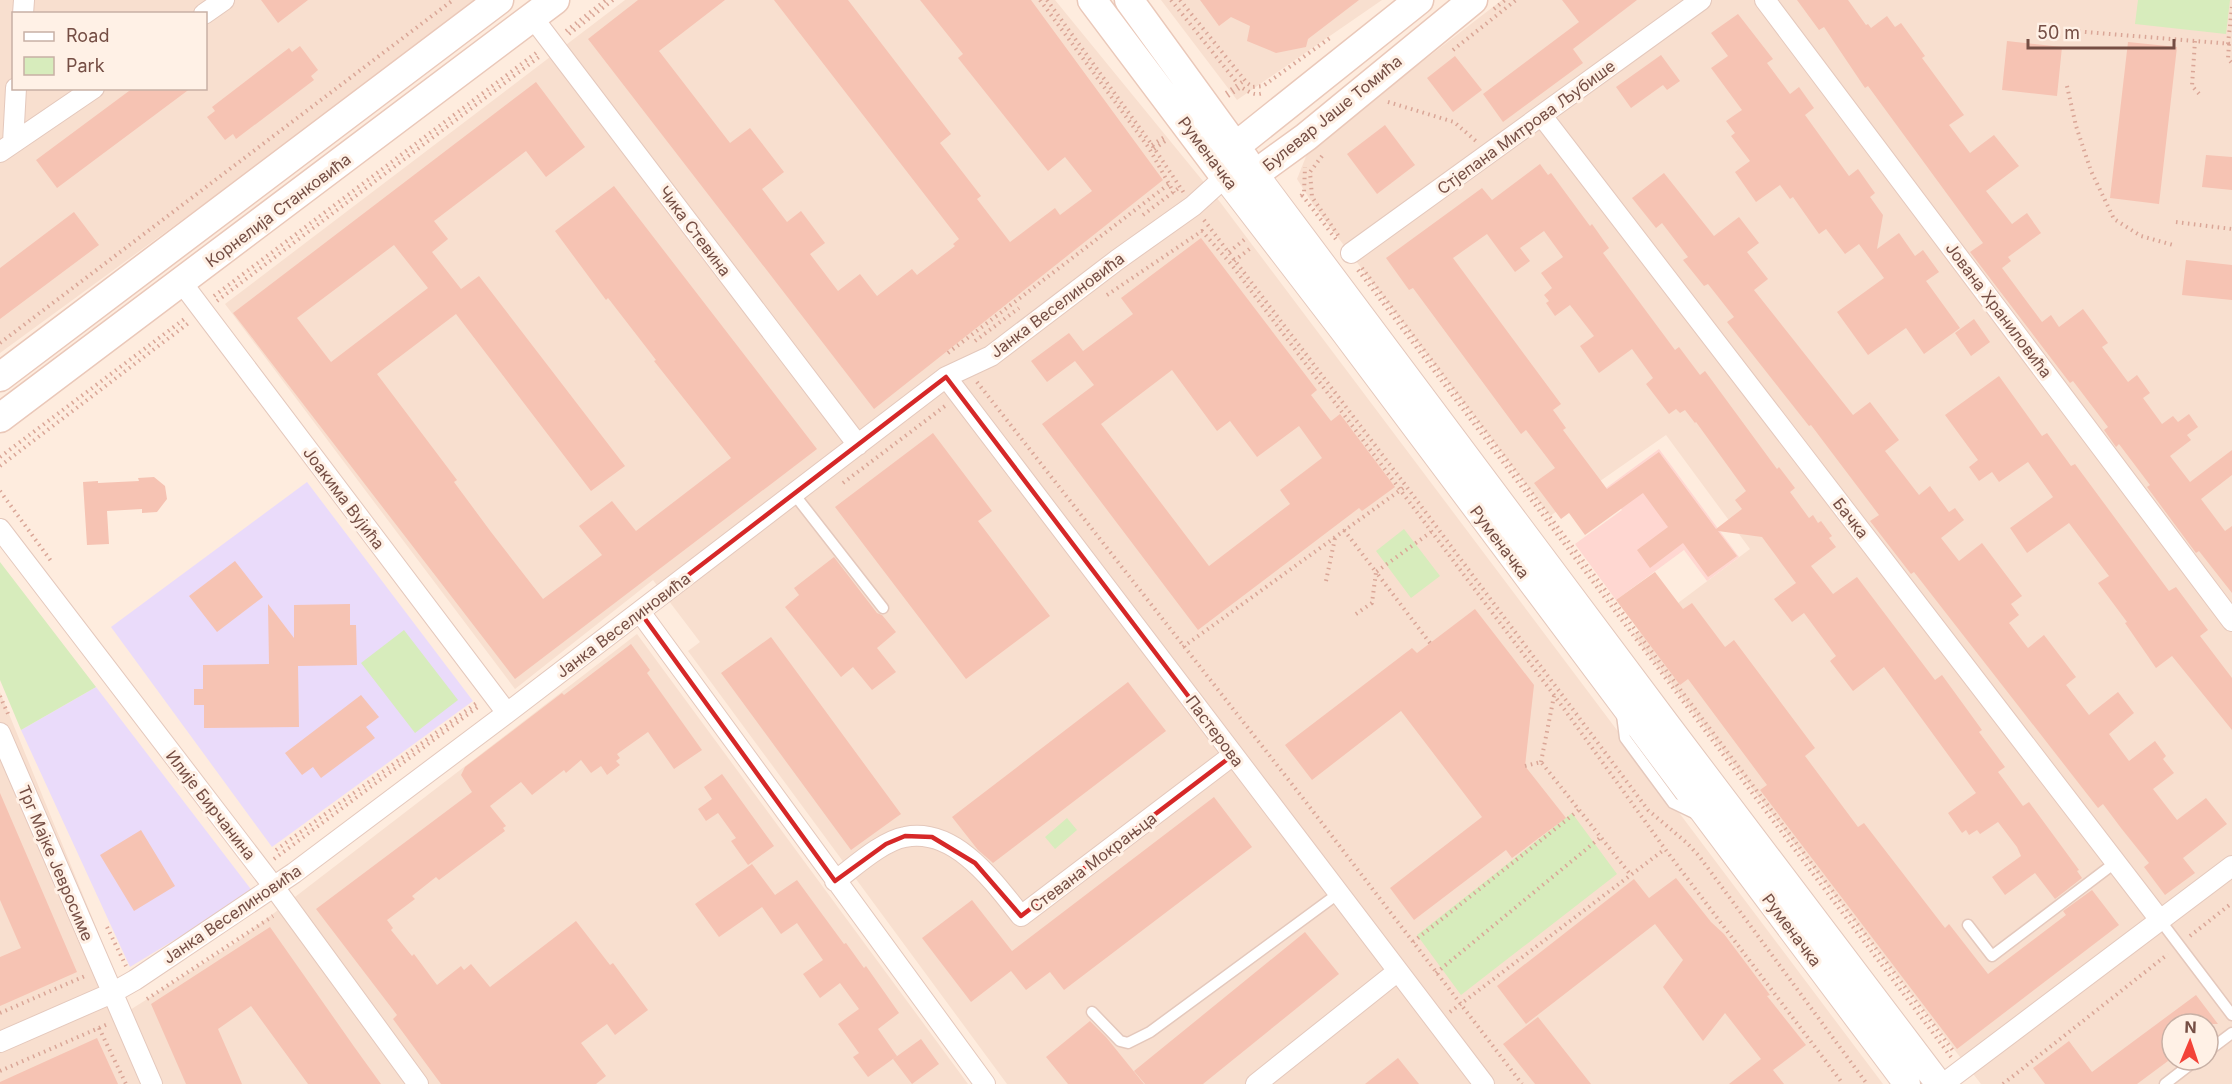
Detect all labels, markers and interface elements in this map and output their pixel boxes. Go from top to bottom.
legend [12,12,207,90]
scale bar [2028,12,2174,50]
text: 50 m [2037,22,2080,43]
text: Road [66,25,109,46]
street label: Булевар Јаше Томића [1258,51,1406,175]
text: Park [66,55,105,76]
street label: Стјепана Митрова Љубише [1433,56,1619,198]
street label: Руменачка [1174,113,1242,193]
street label: Корнелија Станковића [201,149,355,271]
street label: Чика Стевина [655,182,735,280]
street label: Јована Храниловића [1942,238,2056,382]
street label: Јанка Веселиновића [986,248,1128,362]
street label: Јоакима Вујића [299,443,389,553]
street label: Бачка [1829,494,1873,542]
street label: Руменачка [1466,502,1534,582]
street label: Јанка Веселиновића [552,568,694,682]
street label: Пастерова [1182,691,1248,771]
street label: Илије Бирчанина [162,746,260,864]
street label: Трг Мајке Јевросиме [14,782,98,944]
street label: Стевана Мокрањца [1026,808,1160,916]
street label: Јанка Веселиновића [159,860,305,968]
street label: Руменачка [1758,890,1826,970]
north arrow [2160,1012,2220,1072]
text: N [2184,1017,2197,1037]

